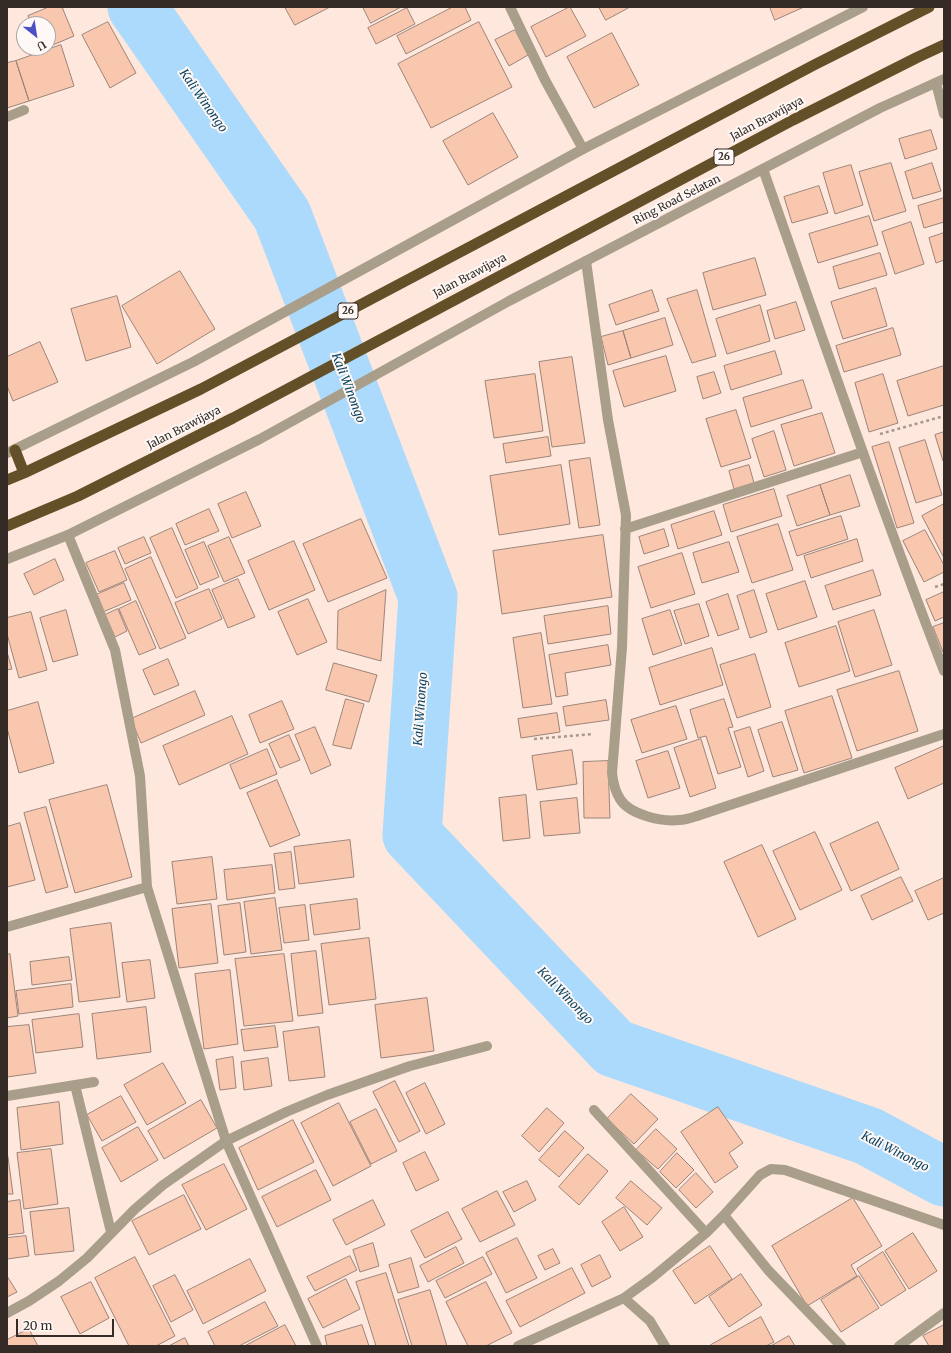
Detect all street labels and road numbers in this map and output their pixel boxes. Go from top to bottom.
street label: Jalan Brawijaya [728,94,806,144]
road number: 26 [714,149,734,165]
street label: Ring Road Selatan [631,172,723,228]
street label: Jalan Brawijaya [431,251,509,301]
road number: 26 [338,303,358,319]
street label: Jalan Brawijaya [145,404,223,452]

